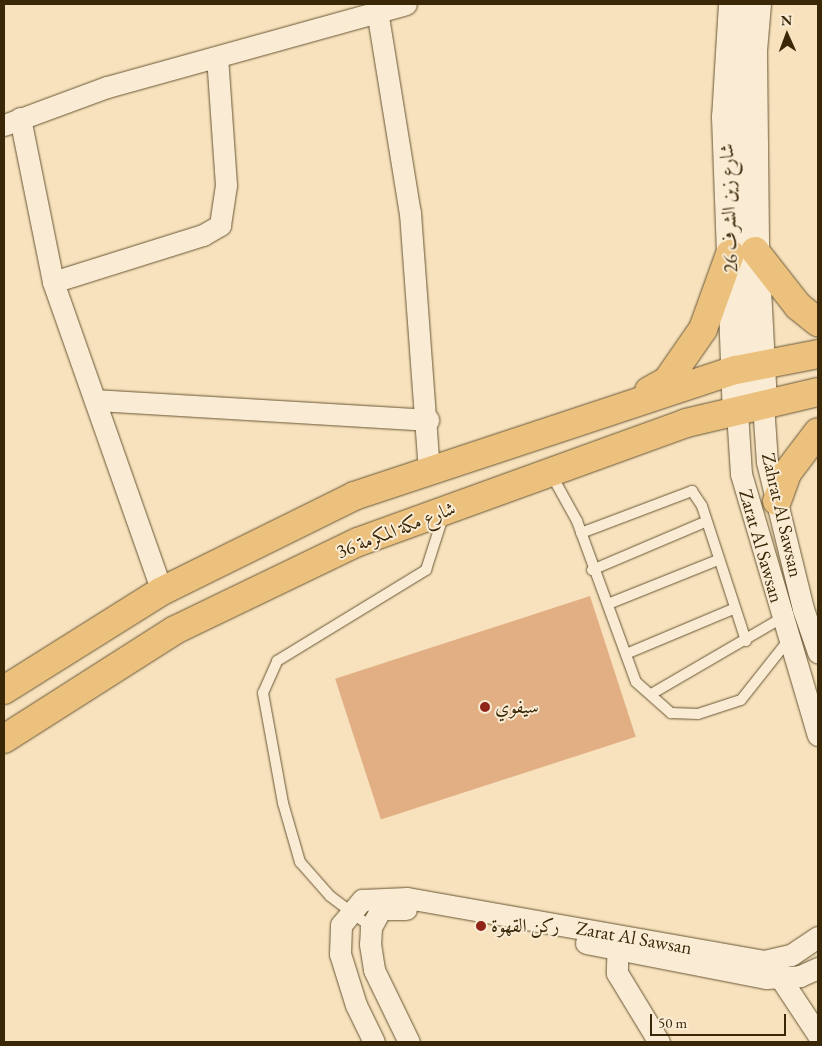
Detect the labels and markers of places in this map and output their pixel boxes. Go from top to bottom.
place label: سيفوي [495,696,539,718]
marker: سيفوي [479,701,491,713]
place label: ركن القهوة [491,915,559,937]
marker: ركن القهوة [475,920,487,932]

